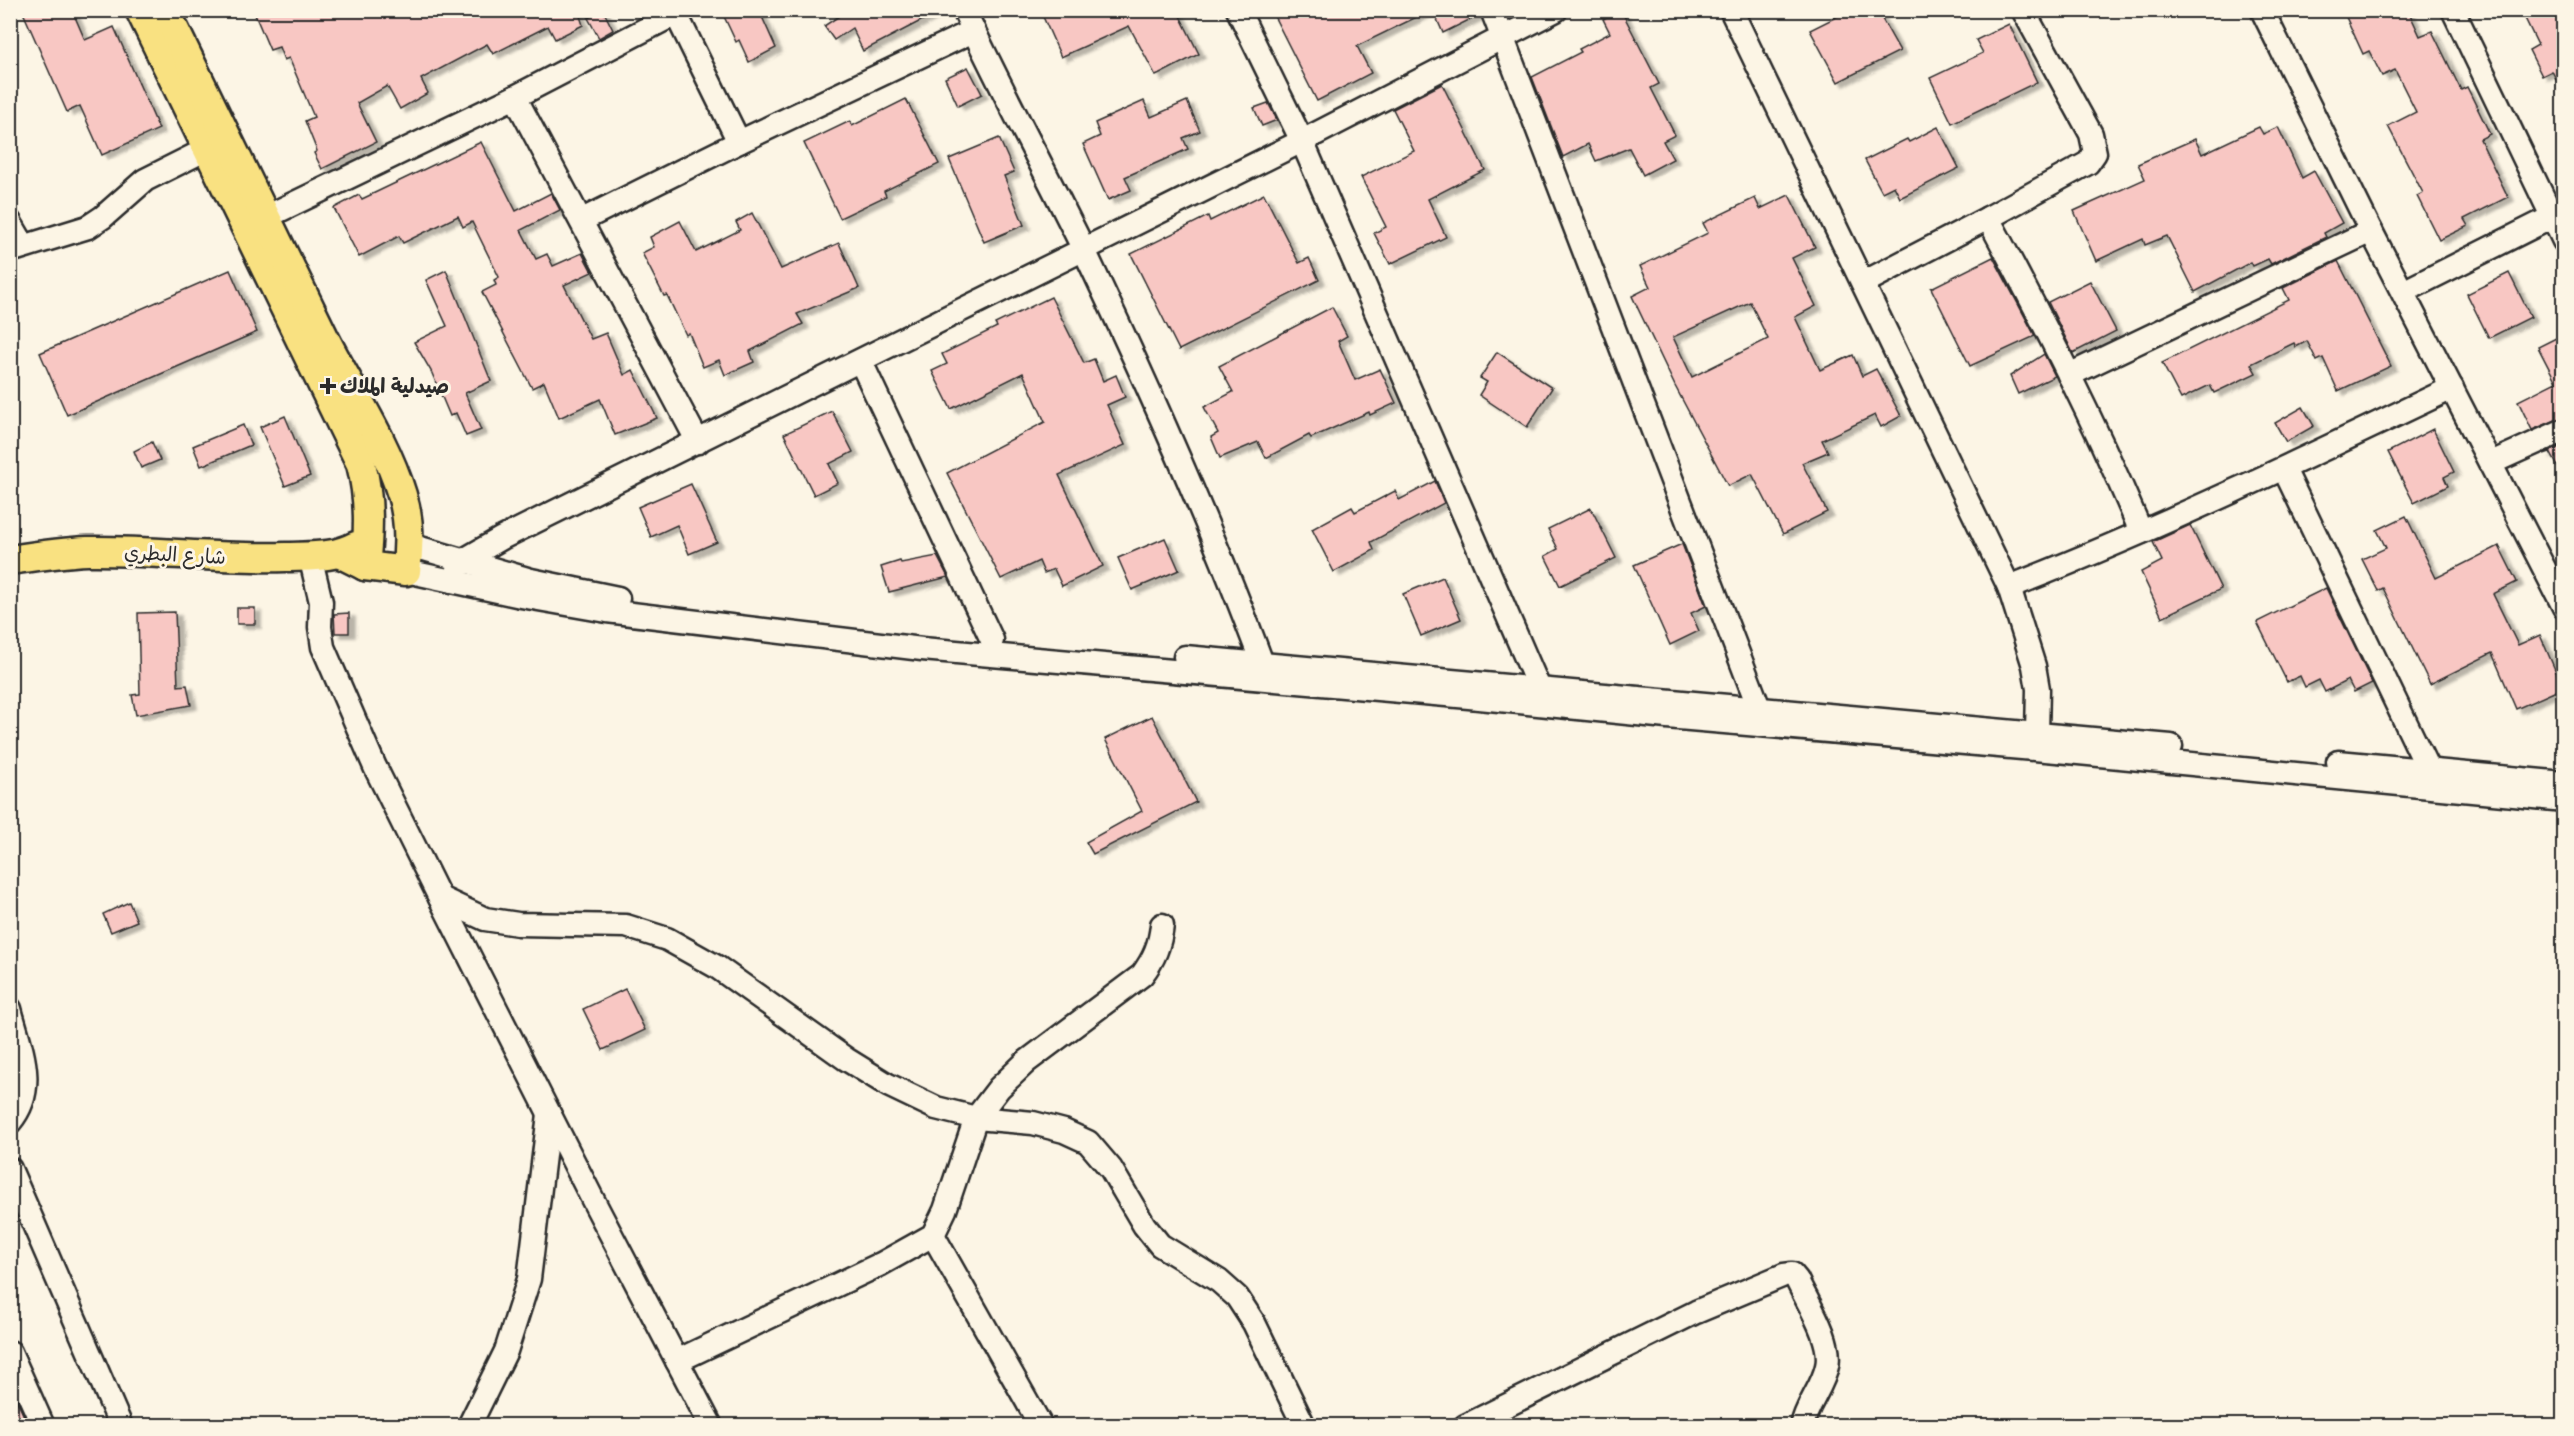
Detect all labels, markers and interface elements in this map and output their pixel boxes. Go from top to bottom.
place label: صيدلية الملاك [340,369,449,404]
marker: صيدلية الملاك [321,379,335,393]
street label: شارع البطري [123,535,227,575]

